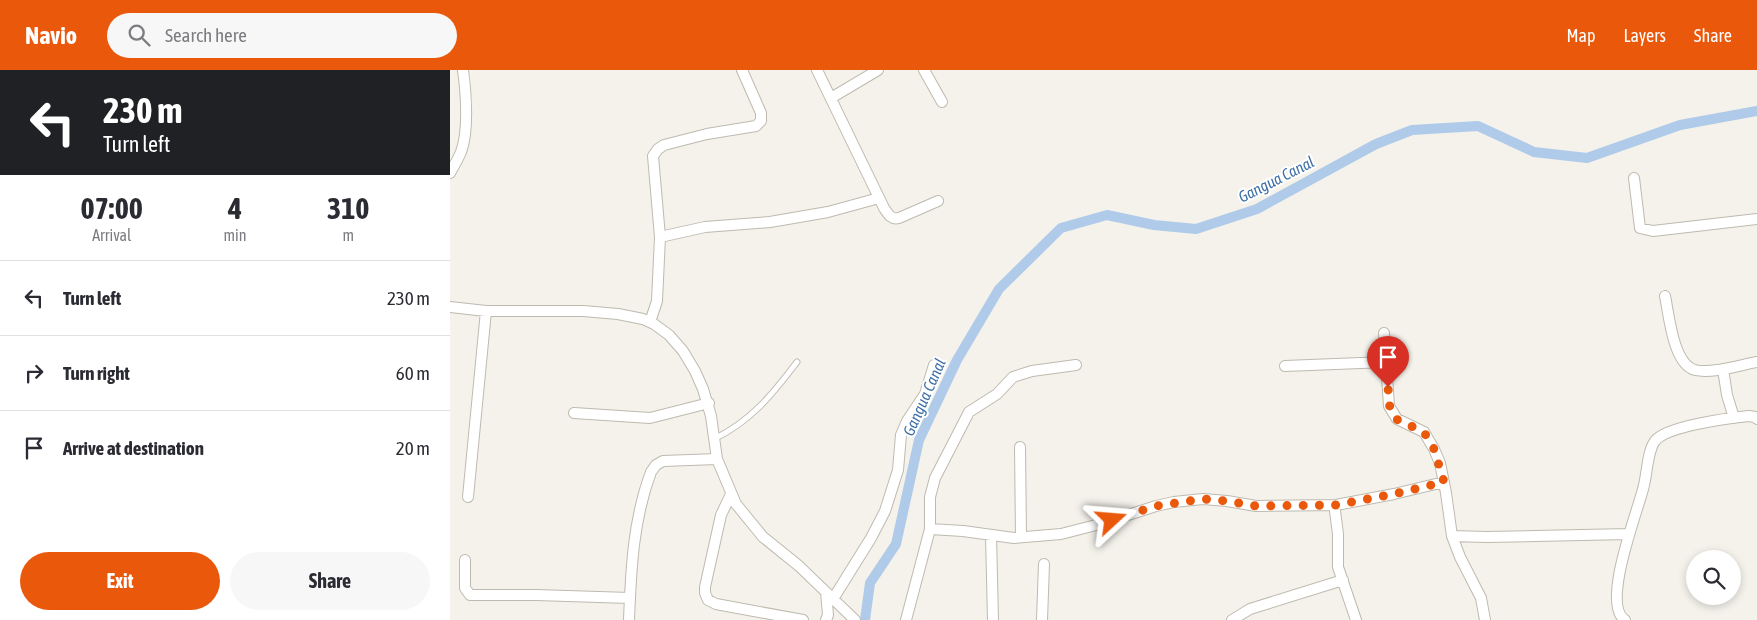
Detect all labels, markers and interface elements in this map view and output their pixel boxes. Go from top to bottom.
search box [107,13,457,58]
icon: search [125,21,153,49]
text: Navio [25,22,77,49]
text: Search here [165,24,247,46]
text: Map [1566,25,1595,46]
text: Layers [1623,25,1666,46]
text: Share [1694,25,1732,46]
icon: left [20,90,85,155]
text: 230 m [103,90,182,130]
text: Turn left [103,131,170,157]
water label: Gangua Canal [1235,152,1317,207]
text: 07:00 [81,191,143,225]
text: 4 [228,191,242,225]
text: 310 [327,191,369,225]
text: Arrival [92,226,131,244]
text: min [224,226,247,244]
text: m [342,226,354,244]
icon: left [20,284,48,312]
text: Turn left [63,287,121,309]
text: 230 m [387,287,430,309]
pin [1367,336,1409,387]
icon: arrive [1374,343,1402,371]
water label: Gangua Canal [899,356,950,439]
icon: right [20,359,48,387]
text: Turn right [63,362,130,384]
text: 60 m [396,362,430,384]
icon: arrive [20,434,48,462]
text: Arrive at destination [63,437,204,459]
text: 20 m [396,437,430,459]
position arrow [1085,493,1137,545]
map controls [1686,550,1741,605]
button: search [1686,550,1741,605]
button: Exit [20,552,220,610]
button: Share [230,552,430,610]

